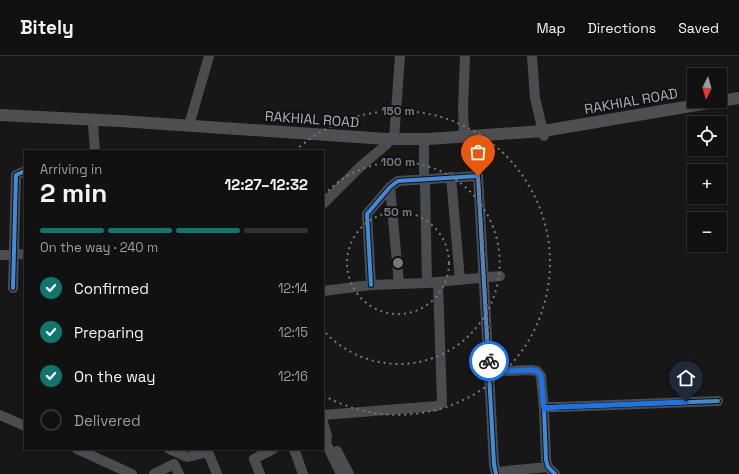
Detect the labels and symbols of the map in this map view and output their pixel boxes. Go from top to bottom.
north arrow [687,68,727,108]
street label: RAKHIAL ROAD [583,84,679,118]
text: 150 m [381,103,415,119]
street label: RAKHIAL ROAD [264,107,360,131]
pin [461,135,495,176]
text: 100 m [381,154,415,170]
text: 50 m [384,204,412,220]
centre of rings [391,256,405,270]
courier [469,341,509,381]
pin [669,361,703,402]

